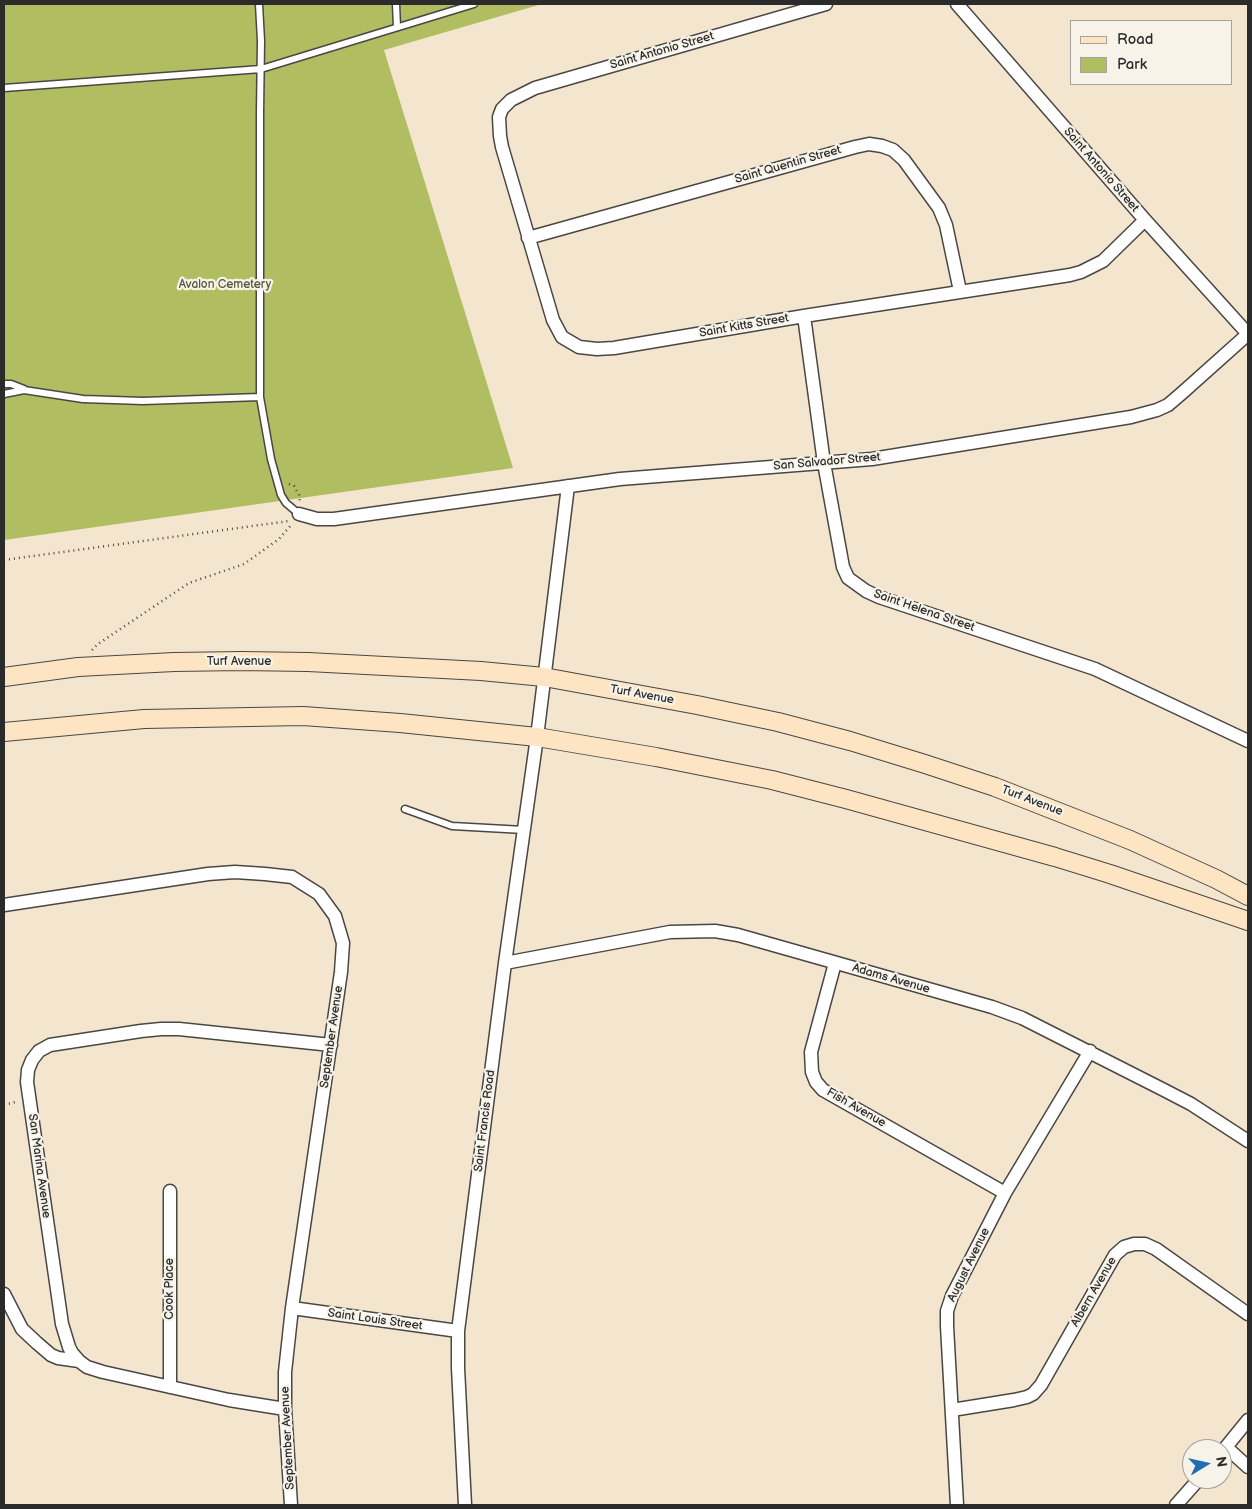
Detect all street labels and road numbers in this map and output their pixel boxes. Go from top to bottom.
street label: Saint Antonio Street [608,29,716,73]
street label: Saint Antonio Street [1060,125,1142,215]
street label: Saint Quentin Street [733,143,843,187]
street label: Saint Kitts Street [698,311,790,341]
street label: San Salvador Street [773,450,881,474]
street label: Saint Helena Street [872,587,976,635]
street label: Turf Avenue [207,655,271,669]
street label: Turf Avenue [609,682,675,708]
street label: Turf Avenue [999,783,1065,819]
street label: Adams Avenue [850,961,932,997]
street label: September Avenue [318,985,346,1089]
street label: Saint Francis Road [472,1069,498,1173]
street label: Fish Avenue [824,1085,888,1131]
street label: San Marina Avenue [25,1113,53,1219]
street label: August Avenue [945,1226,993,1304]
street label: Albern Avenue [1068,1254,1120,1330]
street label: Cook Place [163,1258,177,1320]
street label: Saint Louis Street [327,1306,423,1334]
street label: September Avenue [278,1386,298,1490]

